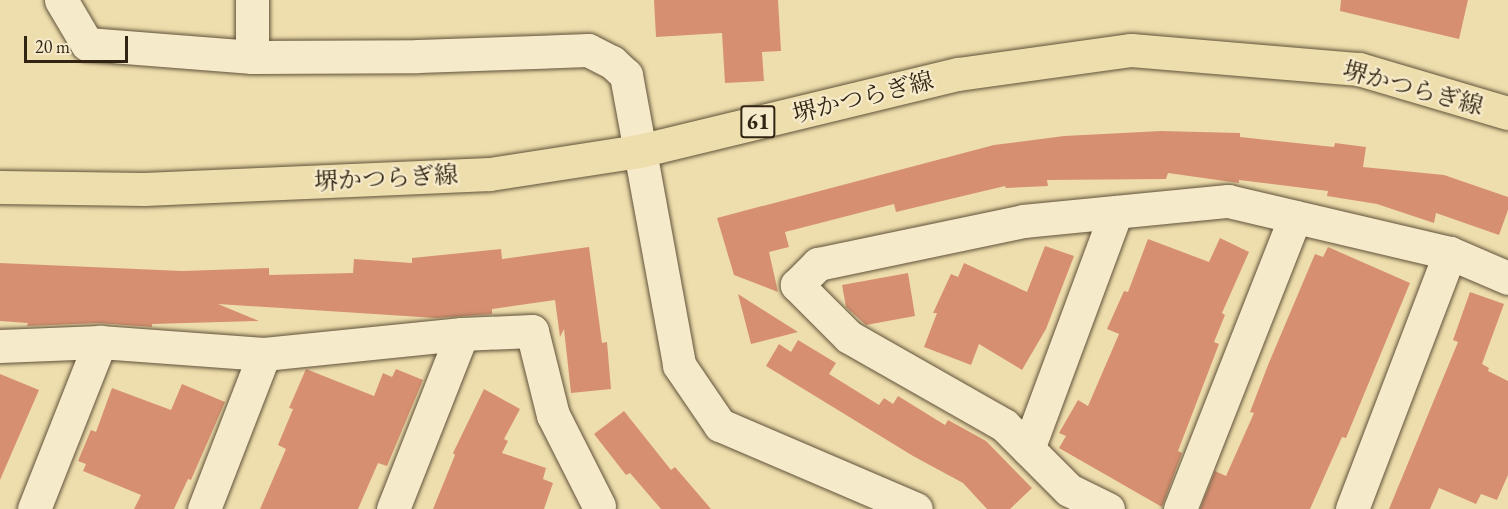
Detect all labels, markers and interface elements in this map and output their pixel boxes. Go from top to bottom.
scale bar [27,24,130,62]
text: 20 m [35,35,70,58]
street label: 堺かつらぎ線 [1340,55,1486,121]
street label: 堺かつらぎ線 [790,66,936,128]
road number: 61 [740,103,776,141]
street label: 堺かつらぎ線 [313,160,459,196]

